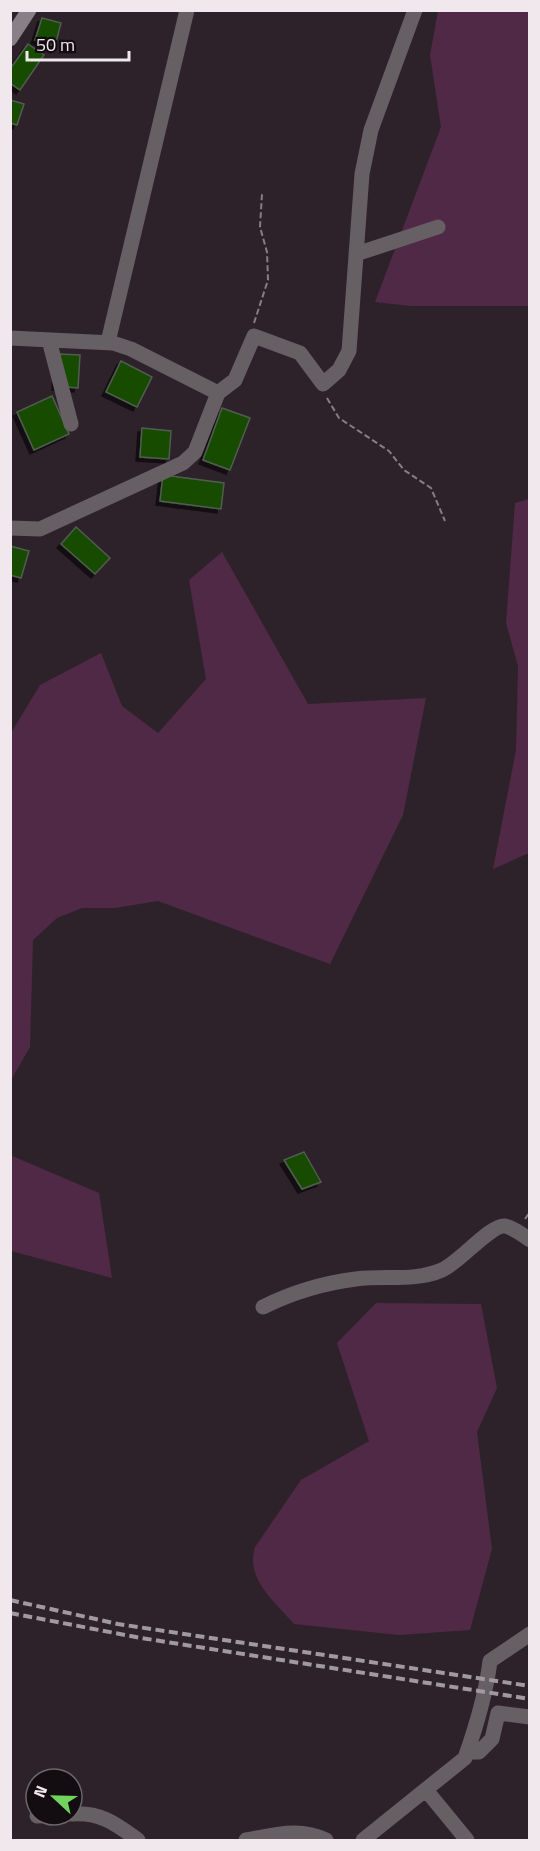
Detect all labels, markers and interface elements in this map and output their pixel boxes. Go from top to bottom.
scale bar [27,24,129,62]
text: 50 m [36,31,75,58]
north arrow [24,1767,84,1827]
text: N [27,1782,53,1801]

